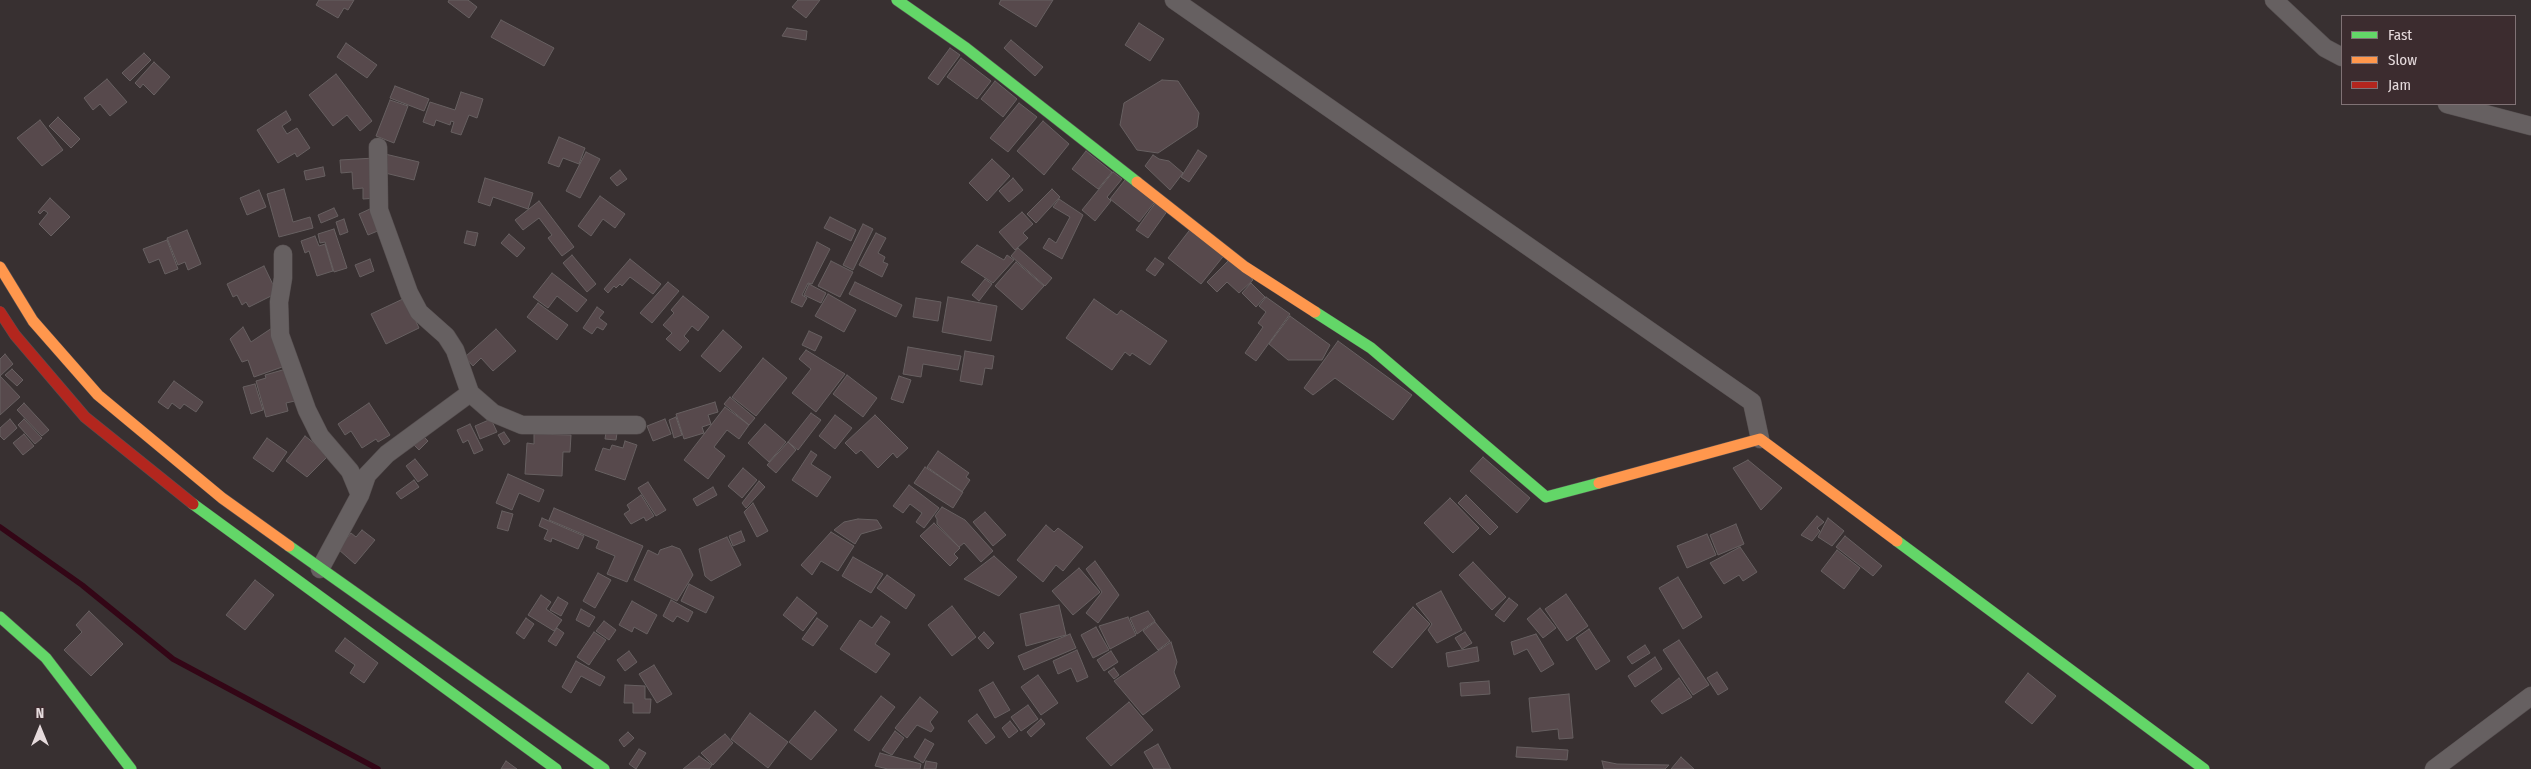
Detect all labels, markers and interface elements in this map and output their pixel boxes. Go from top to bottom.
legend [2341,15,2516,105]
text: Fast [2388,26,2412,44]
text: Slow [2388,51,2417,69]
text: Jam [2388,76,2411,94]
north arrow [15,704,65,754]
text: N [36,705,44,722]

